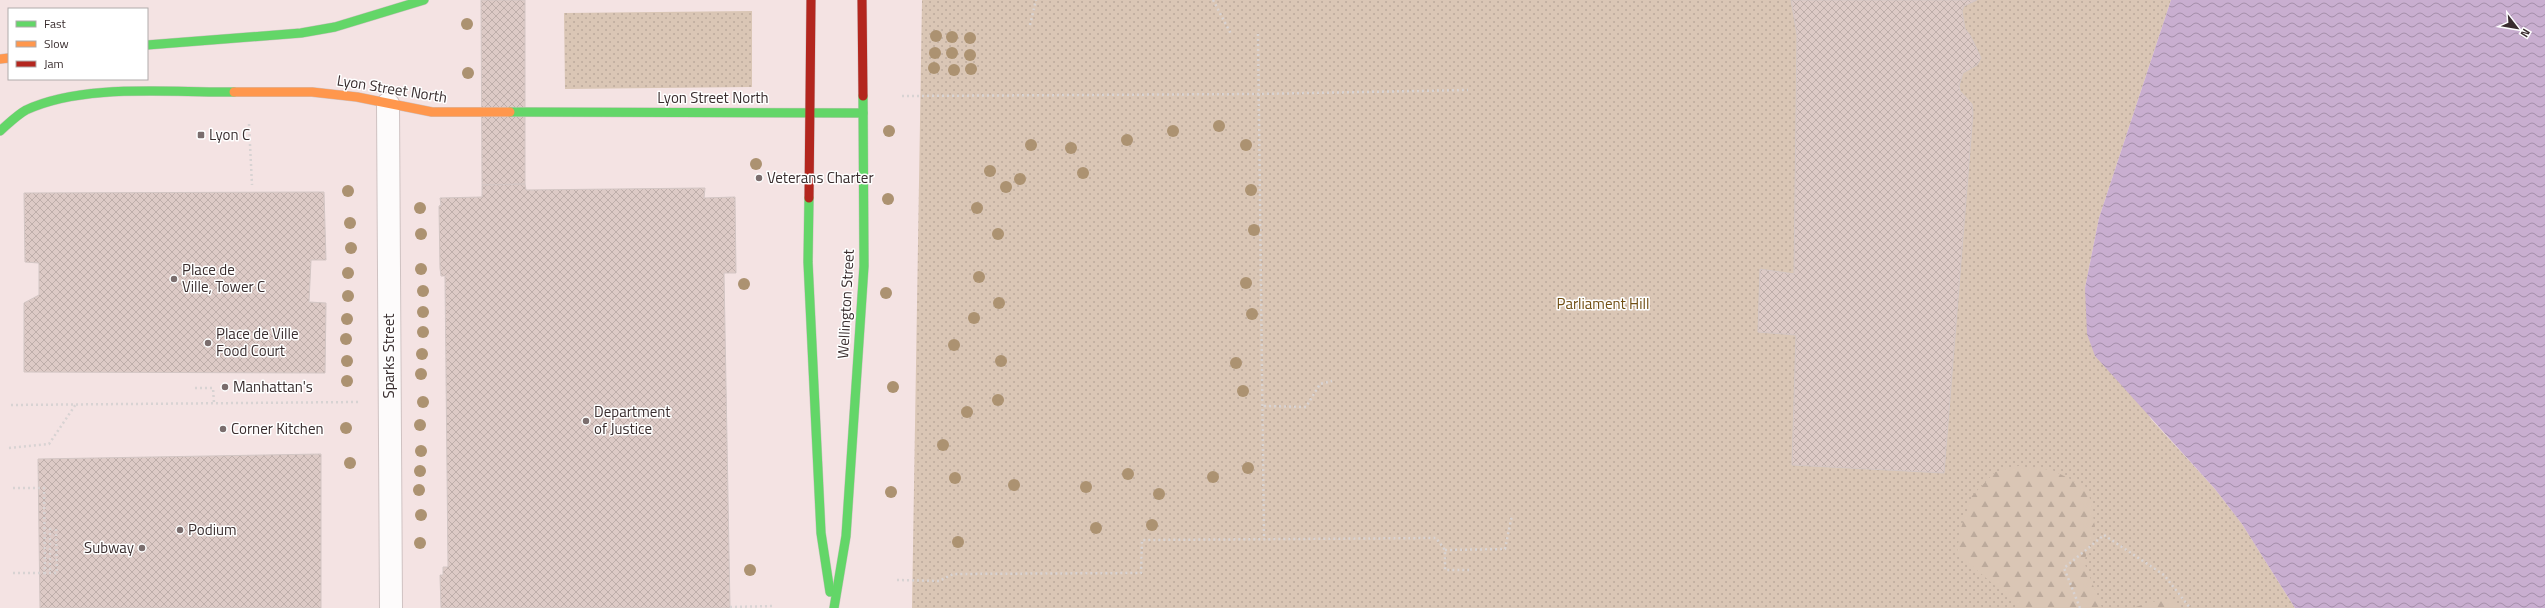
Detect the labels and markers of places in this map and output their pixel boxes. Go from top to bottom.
place label: Lyon C [209,123,250,146]
marker: Lyon C [196,130,206,140]
place label: Veterans Charter [767,166,874,189]
marker: Veterans Charter [754,173,764,183]
place label: Place de Ville, Tower C [182,258,265,298]
marker: Place de Ville, Tower C [169,274,179,284]
place label: Place de Ville Food Court [216,322,299,362]
marker: Place de Ville Food Court [203,338,213,348]
place label: Manhattan's [233,375,313,398]
marker: Manhattan's [220,382,230,392]
place label: Department of Justice [594,400,671,440]
marker: Department of Justice [581,416,591,426]
place label: Corner Kitchen [231,417,324,440]
marker: Corner Kitchen [218,424,228,434]
place label: Podium [188,518,236,541]
marker: Podium [175,525,185,535]
place label: Subway [84,536,134,559]
marker: Subway [137,543,147,553]

